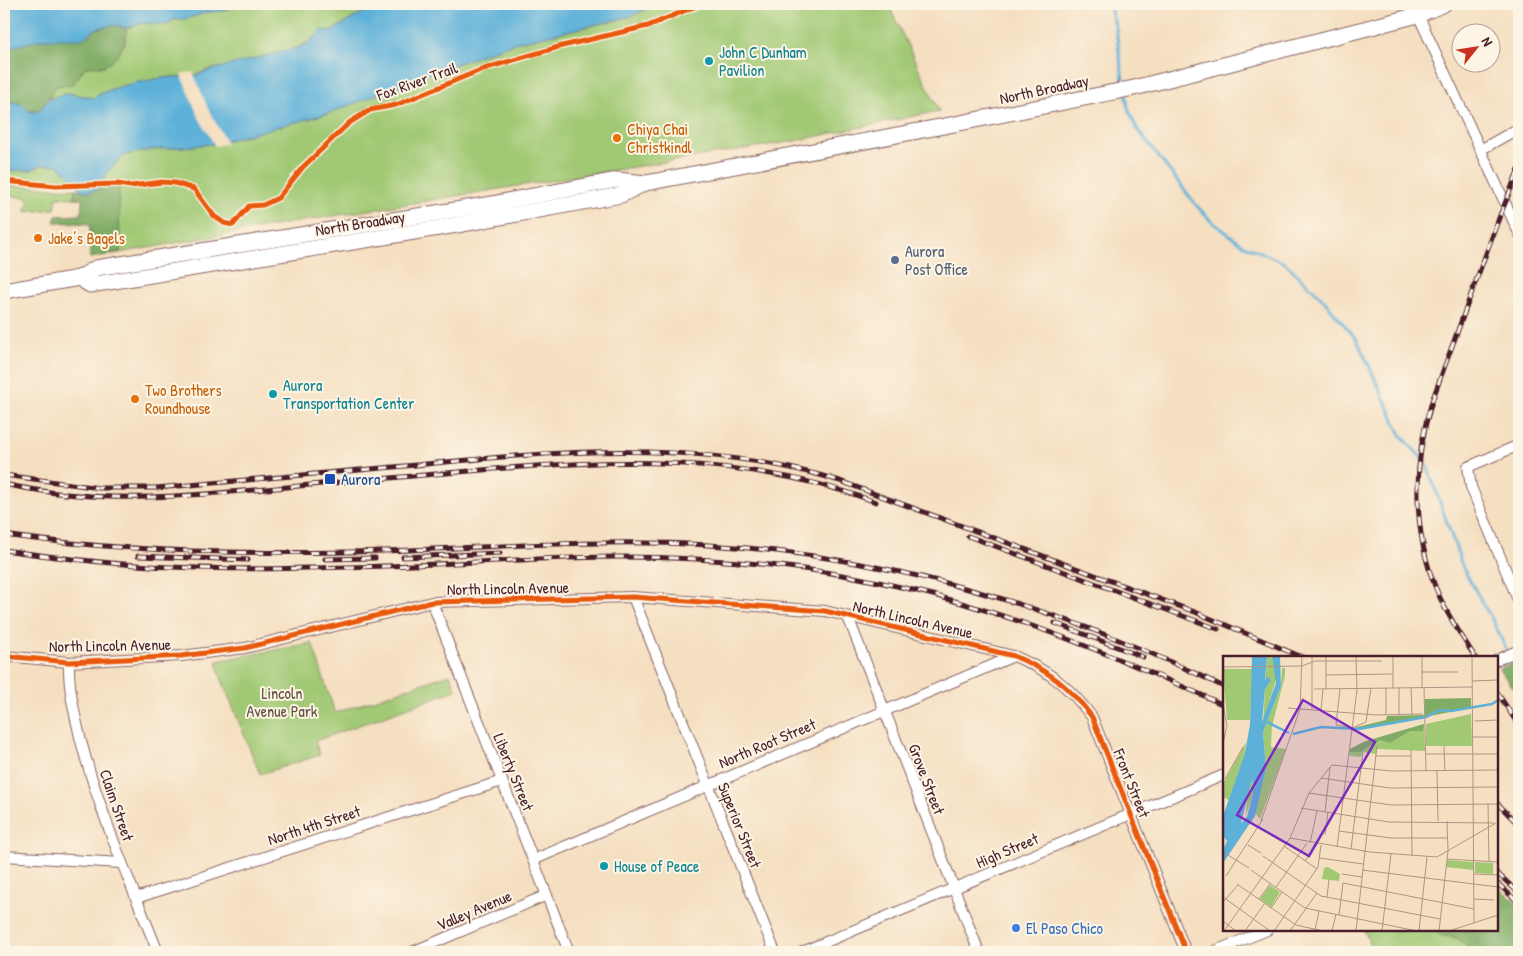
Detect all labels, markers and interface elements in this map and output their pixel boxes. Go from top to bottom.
north arrow [1450,22,1500,72]
text: N [1478,33,1498,50]
place label: John C Dunham Pavilion [719,41,807,81]
marker: John C Dunham Pavilion [703,55,715,67]
street label: Fox River Trail [373,56,461,106]
street label: North Broadway [997,69,1091,109]
place label: Chiya Chai Christkindl [627,118,693,158]
marker: Chiya Chai Christkindl [611,132,623,144]
street label: North Broadway [313,205,407,241]
place label: Jake’s Bagels [48,227,125,249]
marker: Jake’s Bagels [32,232,44,244]
place label: Aurora Post Office [905,240,969,280]
marker: Aurora Post Office [889,254,901,266]
place label: Aurora Transportation Center [283,374,414,414]
place label: Two Brothers Roundhouse [145,379,222,419]
marker: Aurora Transportation Center [267,388,279,400]
marker: Two Brothers Roundhouse [129,393,141,405]
place label: Aurora [341,468,380,490]
marker: Aurora [323,472,337,486]
street label: North Lincoln Avenue [447,576,570,600]
street label: North Lincoln Avenue [851,595,976,644]
street label: North Lincoln Avenue [49,633,172,657]
inset map [1223,656,1498,931]
park label: Lincoln Avenue Park [246,682,318,722]
street label: North Root Street [715,712,819,773]
street label: Liberty Street [488,730,540,815]
street label: Grove Street [903,741,951,818]
street label: Front Street [1108,744,1156,821]
street label: Claim Street [94,766,140,844]
street label: Superior Street [713,779,767,871]
street label: North 4th Street [265,800,364,850]
street label: High Street [972,827,1042,873]
place label: House of Peace [614,855,700,877]
marker: House of Peace [598,860,610,872]
street label: Valley Avenue [433,884,515,936]
place label: El Paso Chico [1026,917,1104,939]
marker: El Paso Chico [1010,922,1022,934]

